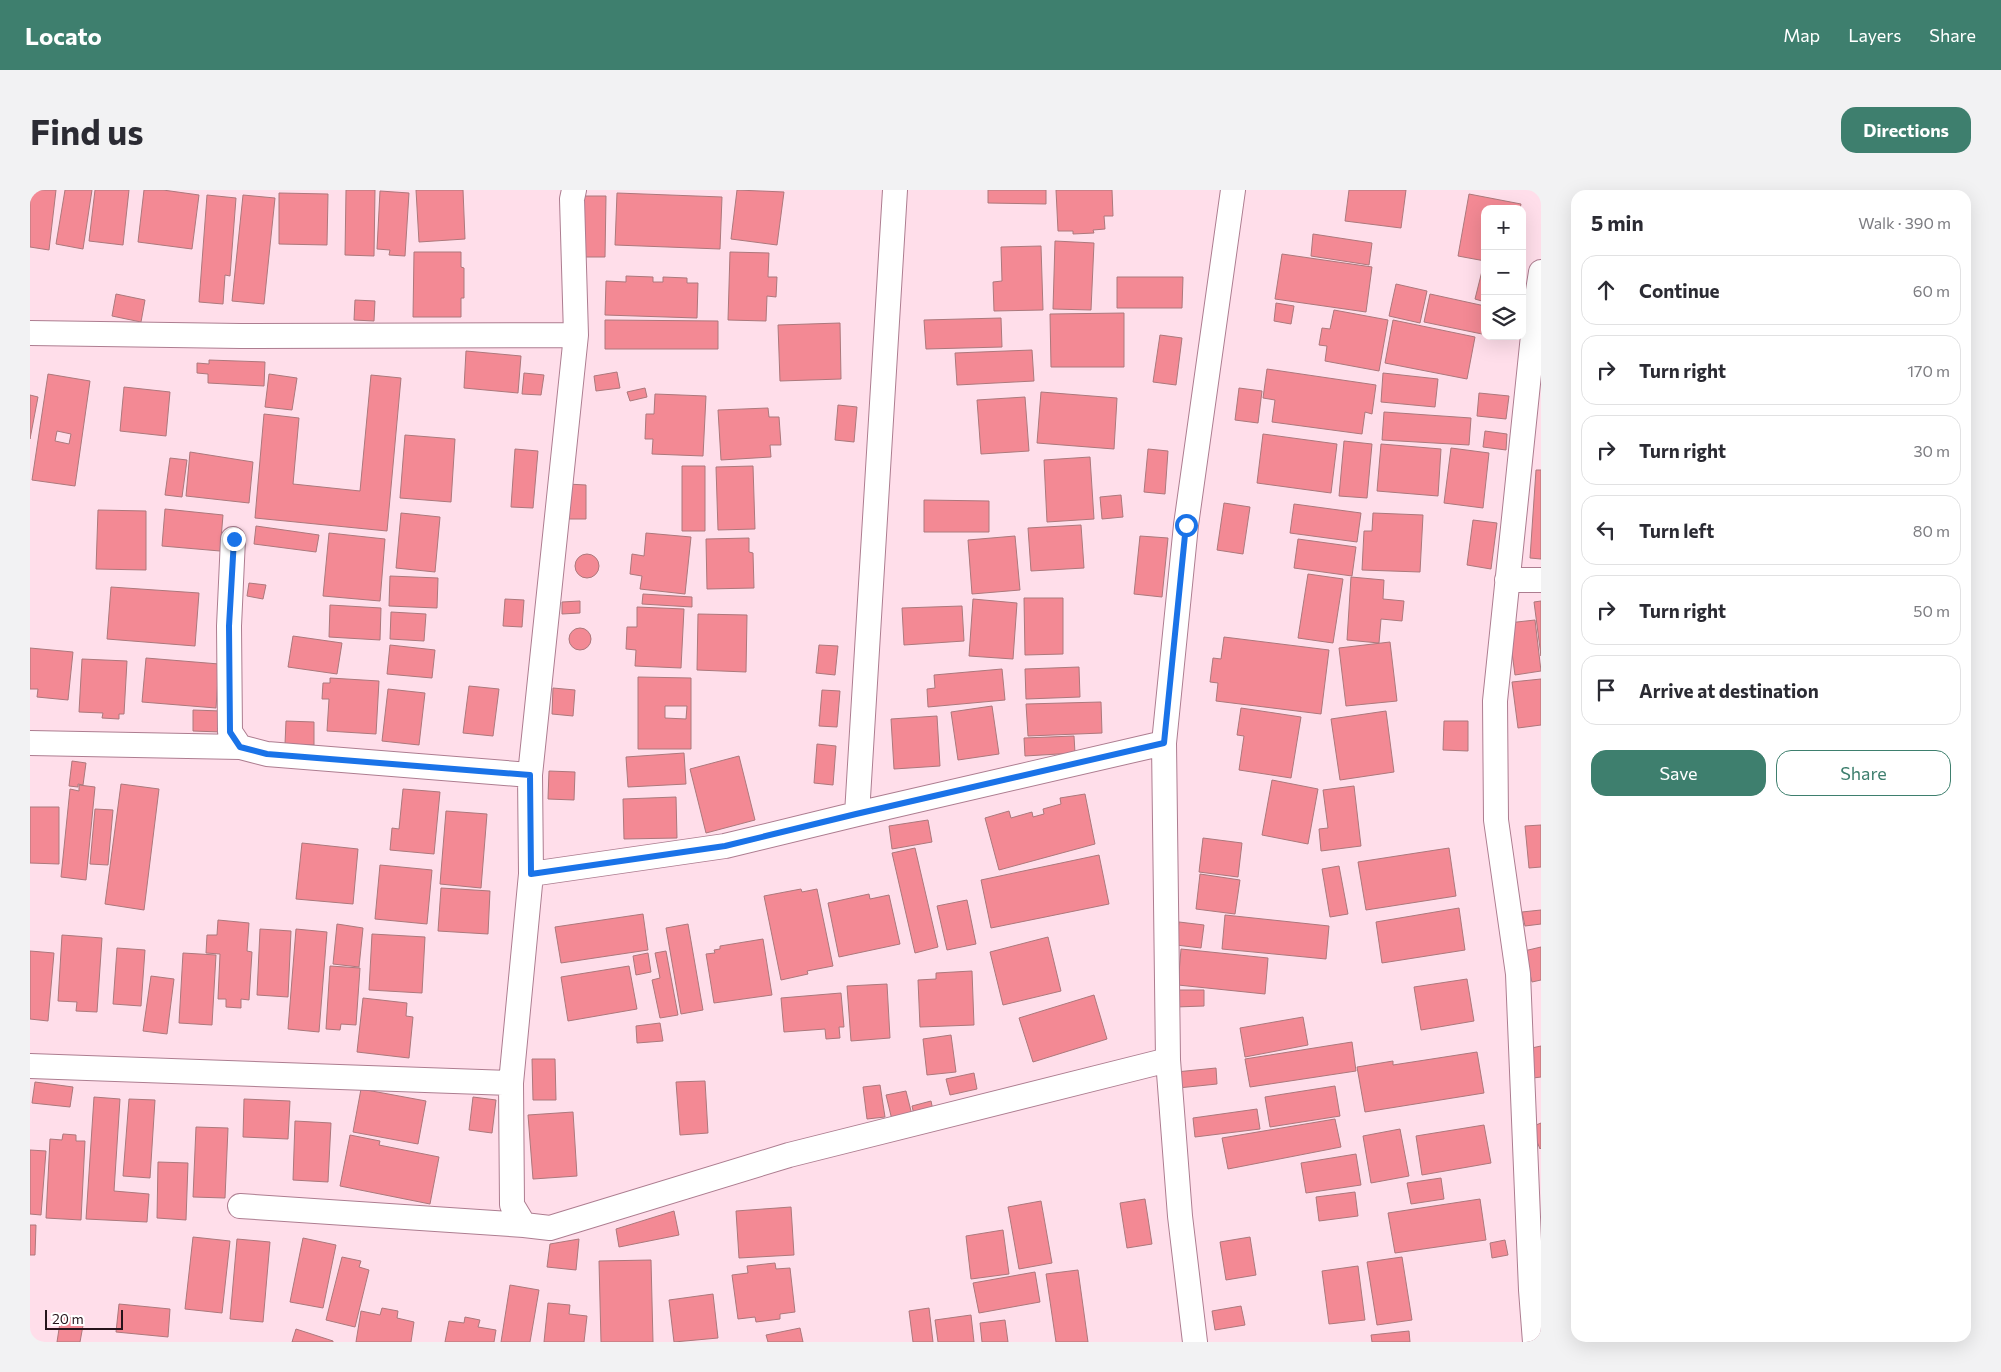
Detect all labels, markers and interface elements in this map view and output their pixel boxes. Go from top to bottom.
text: Locato [25,21,102,50]
text: Map [1783,24,1820,46]
text: Layers [1848,24,1901,46]
text: Share [1929,24,1976,46]
button: Directions [1841,107,1971,153]
text: Find us [30,109,144,152]
map controls [1481,205,1526,340]
button: + [1481,205,1526,250]
text: 5 min [1591,210,1644,235]
text: Walk · 390 m [1858,213,1951,232]
button: − [1481,250,1526,295]
icon: ahead [1592,276,1620,304]
text: Continue [1639,279,1719,302]
text: 60 m [1913,281,1950,300]
button: layers [1481,295,1526,340]
icon: right [1592,356,1620,384]
text: Turn right [1639,359,1726,382]
text: 170 m [1907,361,1950,380]
icon: right [1592,436,1620,464]
text: Turn right [1639,439,1726,462]
text: 30 m [1913,441,1950,460]
route start [1175,514,1198,537]
icon: left [1592,516,1620,544]
text: Turn left [1639,519,1714,542]
text: 80 m [1913,521,1950,540]
route end [223,528,246,551]
icon: right [1592,596,1620,624]
text: Turn right [1639,599,1726,622]
text: 50 m [1913,601,1950,620]
icon: arrive [1592,676,1620,704]
text: Arrive at destination [1639,679,1819,702]
button: Save [1591,750,1766,796]
button: Share [1776,750,1951,796]
scale bar [45,1307,122,1330]
text: 20 m [52,1310,84,1327]

